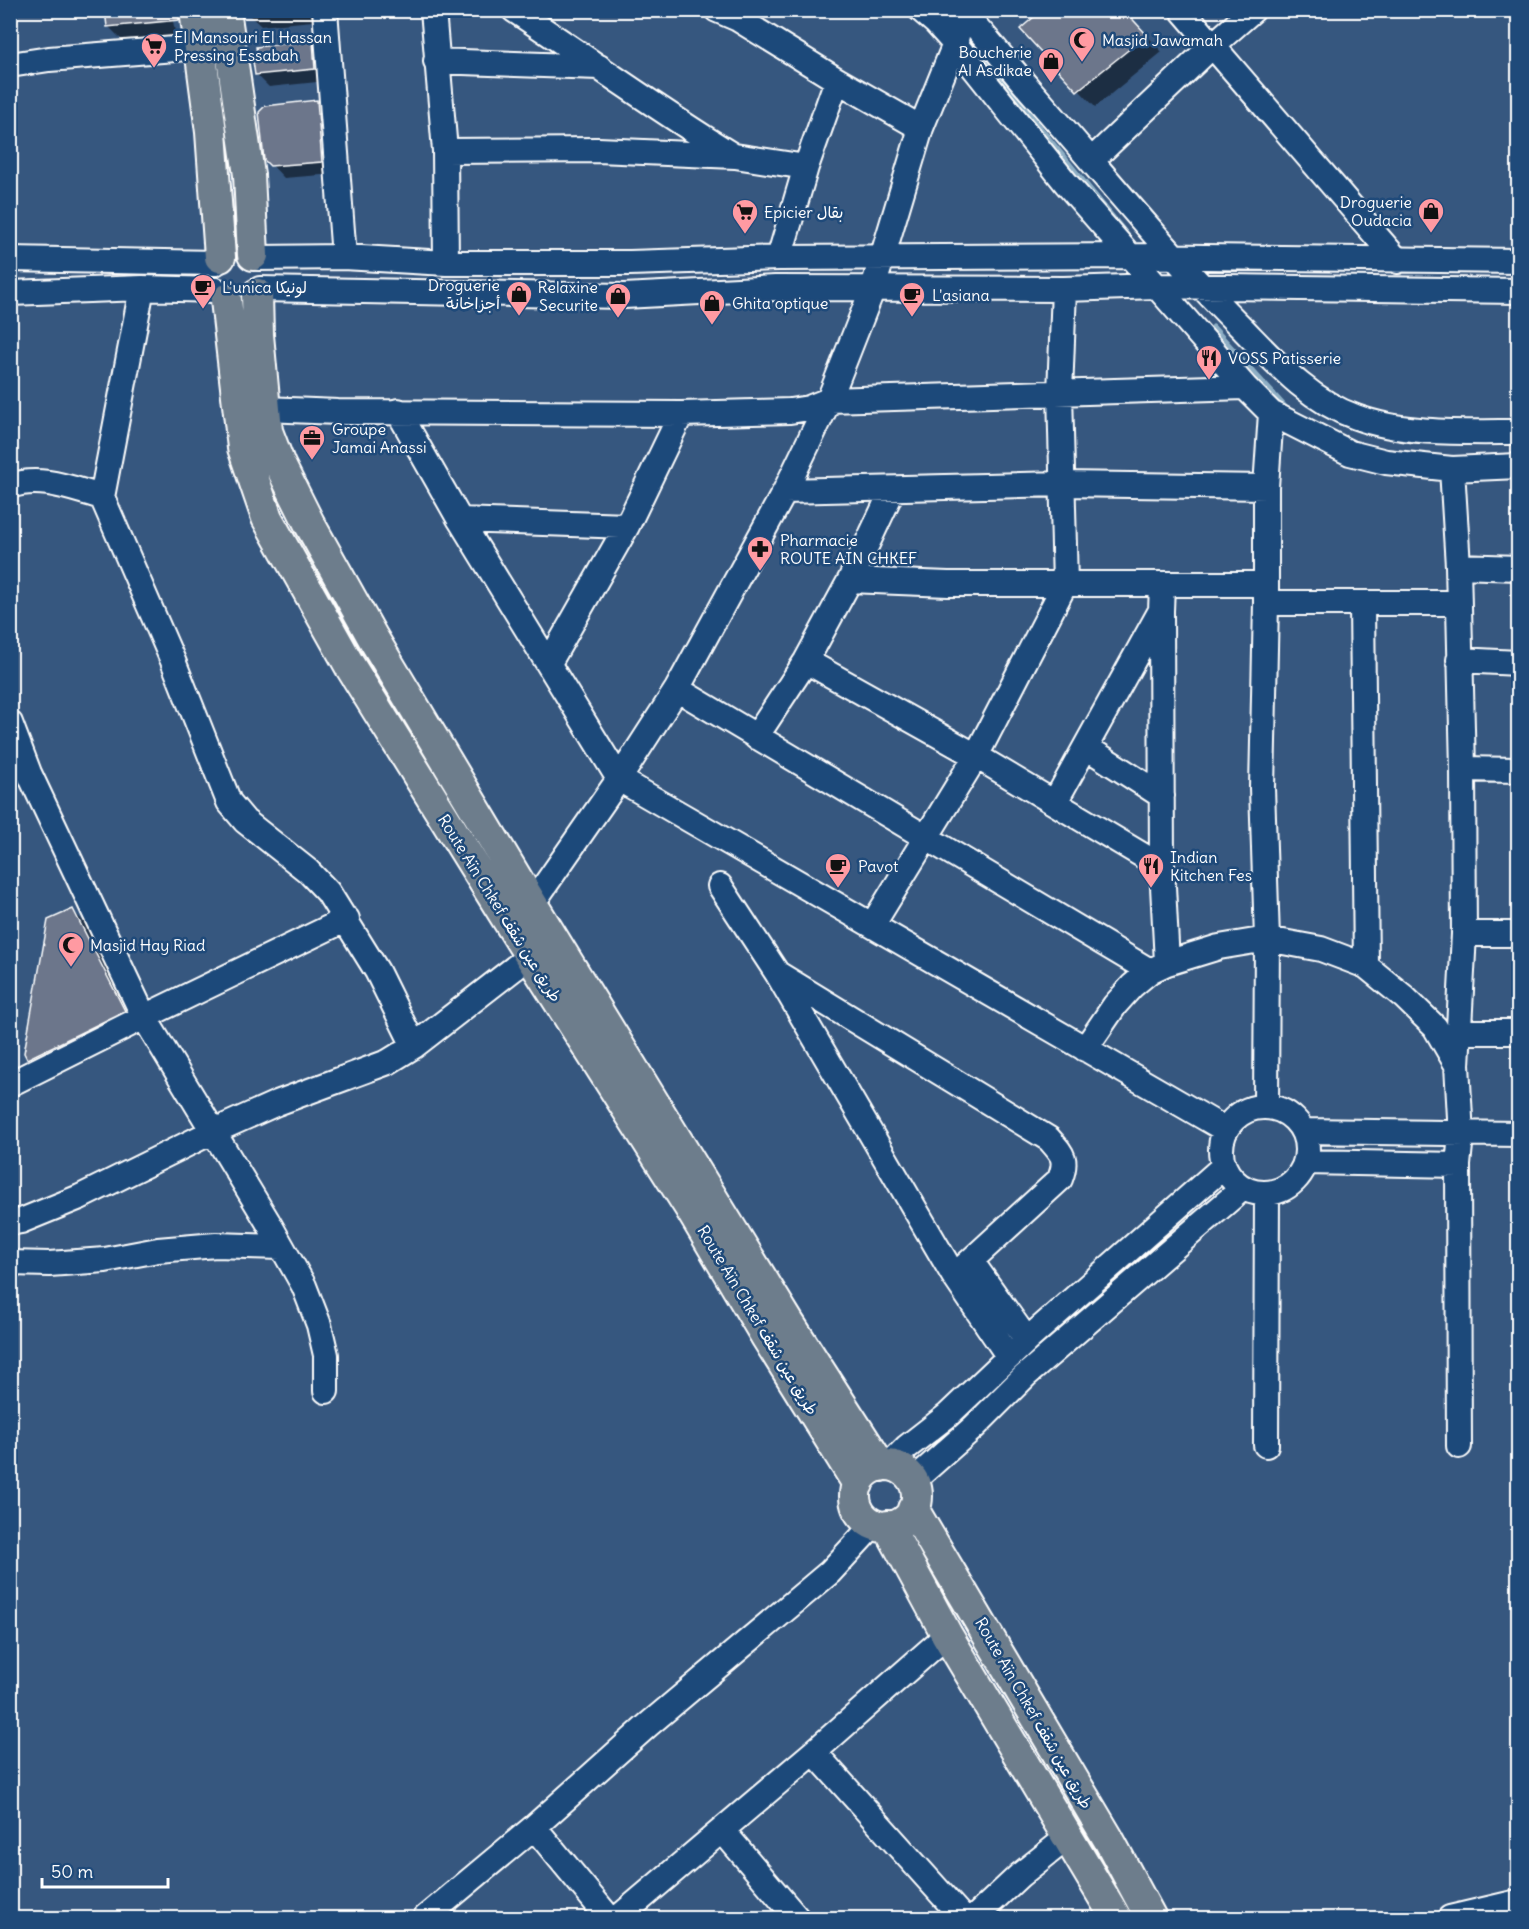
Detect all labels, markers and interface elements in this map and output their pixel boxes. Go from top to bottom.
mosque icon: Masjid Jawamah [1067,25,1097,63]
place label: El Mansouri El Hassan Pressing Essabah [174,27,332,65]
place label: Masjid Jawamah [1102,30,1223,50]
supermarket icon: El Mansouri El Hassan Pressing Essabah [139,31,169,69]
place label: Boucherie Al Asdikae [958,42,1032,80]
shop icon: Boucherie Al Asdikae [1036,46,1066,84]
place label: Droguerie Oudacia [1340,192,1412,230]
shop icon: Droguerie Oudacia [1416,196,1446,234]
supermarket icon: Epicier بقال [730,197,760,235]
place label: Epicier بقال [764,202,843,222]
cafe icon: L'unica لونيكا [188,272,218,310]
place label: Droguerie أجزاخانة [428,275,500,313]
place label: L'unica لونيكا [222,277,307,298]
place label: Relaxine Securite [537,277,598,315]
shop icon: Droguerie أجزاخانة [504,279,534,317]
cafe icon: L'asiana [897,280,927,318]
shop icon: Relaxine Securite [603,281,633,319]
place label: L'asiana [932,285,990,305]
shop icon: Ghita optique [697,288,727,326]
place label: Ghita optique [732,293,828,313]
restaurant icon: VOSS Patisserie [1194,343,1224,381]
place label: VOSS Patisserie [1228,348,1341,368]
place label: Groupe Jamai Anassi [332,419,427,457]
office icon: Groupe Jamai Anassi [297,423,327,461]
place label: Pharmacie ROUTE AIN CHKEF [780,530,917,568]
pharmacy icon: Pharmacie ROUTE AIN CHKEF [745,534,775,572]
street label: Route Aïn Chkef طريق عين شقف [434,810,566,1006]
place label: Indian Kitchen Fes [1170,847,1252,885]
cafe icon: Pavot [823,851,853,889]
restaurant icon: Indian Kitchen Fes [1136,851,1166,889]
place label: Pavot [858,856,899,876]
mosque icon: Masjid Hay Riad [56,930,86,968]
place label: Masjid Hay Riad [90,935,205,955]
street label: Route Aïn Chkef طريق عين شقف [693,1222,823,1418]
street label: Route Aïn Chkef طريق عين شقف [971,1614,1097,1812]
scale bar [42,1851,168,1889]
text: 50 m [51,1860,93,1883]

